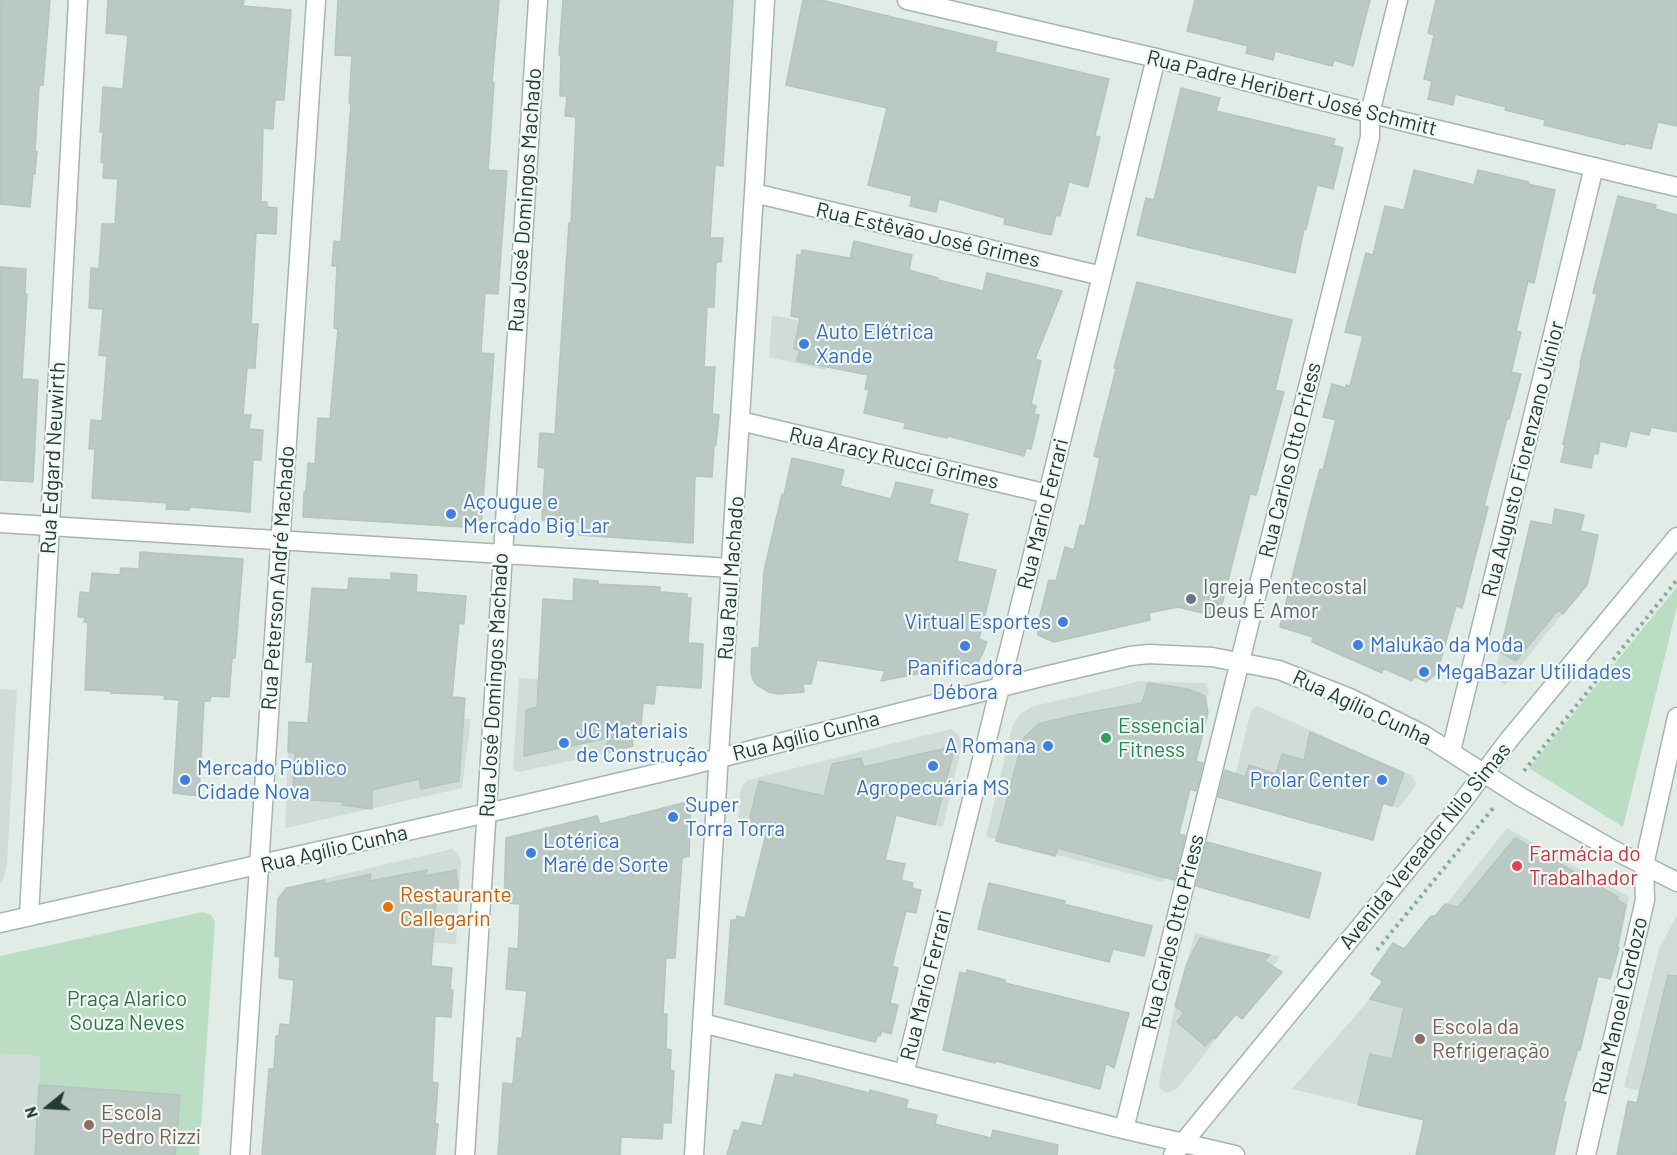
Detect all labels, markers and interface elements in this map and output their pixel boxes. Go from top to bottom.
street label: Rua Padre Heribert José Schmitt [1144,45,1440,141]
street label: Rua José Domingos Machado [503,67,547,333]
street label: Rua Estêvão José Grimes [813,197,1043,273]
street label: Rua Augusto Fiorenzano Júnior [1476,318,1570,600]
place label: Auto Elétrica Xande [816,319,934,369]
marker: Auto Elétrica Xande [797,337,811,351]
street label: Rua Carlos Otto Priess [1254,360,1326,560]
street label: Rua Edgard Neuwirth [35,361,71,555]
street label: Rua Aracy Rucci Grimes [787,422,1001,494]
street label: Rua Mario Ferrari [1012,436,1074,592]
street label: Rua Peterson André Machado [256,445,300,711]
place label: Açougue e Mercado Big Lar [463,489,610,539]
street label: Rua Raul Machado [713,495,749,661]
marker: Açougue e Mercado Big Lar [444,507,458,521]
street label: Rua José Domingos Machado [474,552,514,818]
place label: Igreja Pentecostal Deus É Amor [1203,574,1367,624]
marker: Igreja Pentecostal Deus É Amor [1184,592,1198,606]
place label: Virtual Esportes [905,609,1051,635]
marker: Virtual Esportes [1056,615,1070,629]
place label: Malukão da Moda [1370,632,1523,658]
marker: Malukão da Moda [1351,638,1365,652]
marker: Panificadora Débora [958,639,972,653]
place label: Panificadora Débora [907,655,1023,705]
place label: MegaBazar Utilidades [1436,659,1631,685]
street label: Rua Agílio Cunha [1289,665,1435,751]
marker: MegaBazar Utilidades [1417,665,1431,679]
street label: Rua Agílio Cunha [730,706,882,766]
place label: Essencial Fitness [1118,713,1205,763]
place label: JC Materiais de Construção [576,718,708,768]
marker: Essencial Fitness [1099,731,1113,745]
place label: A Romana [945,733,1036,759]
marker: JC Materiais de Construção [557,736,571,750]
street label: Avenida Vereador Nilo Simas [1334,738,1516,954]
marker: A Romana [1041,739,1055,753]
place label: Mercado Público Cidade Nova [197,755,347,805]
marker: Agropecuária MS [926,759,940,773]
place label: Prolar Center [1250,767,1370,793]
marker: Mercado Público Cidade Nova [178,773,192,787]
marker: Prolar Center [1375,773,1389,787]
place label: Agropecuária MS [856,775,1010,801]
place label: Super Torra Torra [685,792,785,842]
marker: Super Torra Torra [666,810,680,824]
street label: Rua Agílio Cunha [258,820,410,878]
place label: Lotérica Maré de Sorte [543,828,669,878]
street label: Rua Carlos Otto Priess [1137,832,1209,1032]
place label: Farmácia do Trabalhador [1529,841,1641,891]
marker: Lotérica Maré de Sorte [524,846,538,860]
marker: Farmácia do Trabalhador [1510,859,1524,873]
place label: Restaurante Callegarin [400,882,512,932]
marker: Restaurante Callegarin [381,900,395,914]
street label: Rua Mario Ferrari [895,907,957,1063]
street label: Rua Manoel Cardozo [1587,914,1653,1098]
park label: Praça Alarico Souza Neves [67,986,187,1036]
place label: Escola da Refrigeração [1432,1014,1550,1064]
marker: Escola da Refrigeração [1413,1032,1427,1046]
north arrow [18,1077,78,1137]
place label: Escola Pedro Rizzi [101,1100,201,1150]
text: N [20,1105,41,1121]
marker: Escola Pedro Rizzi [82,1118,96,1132]

